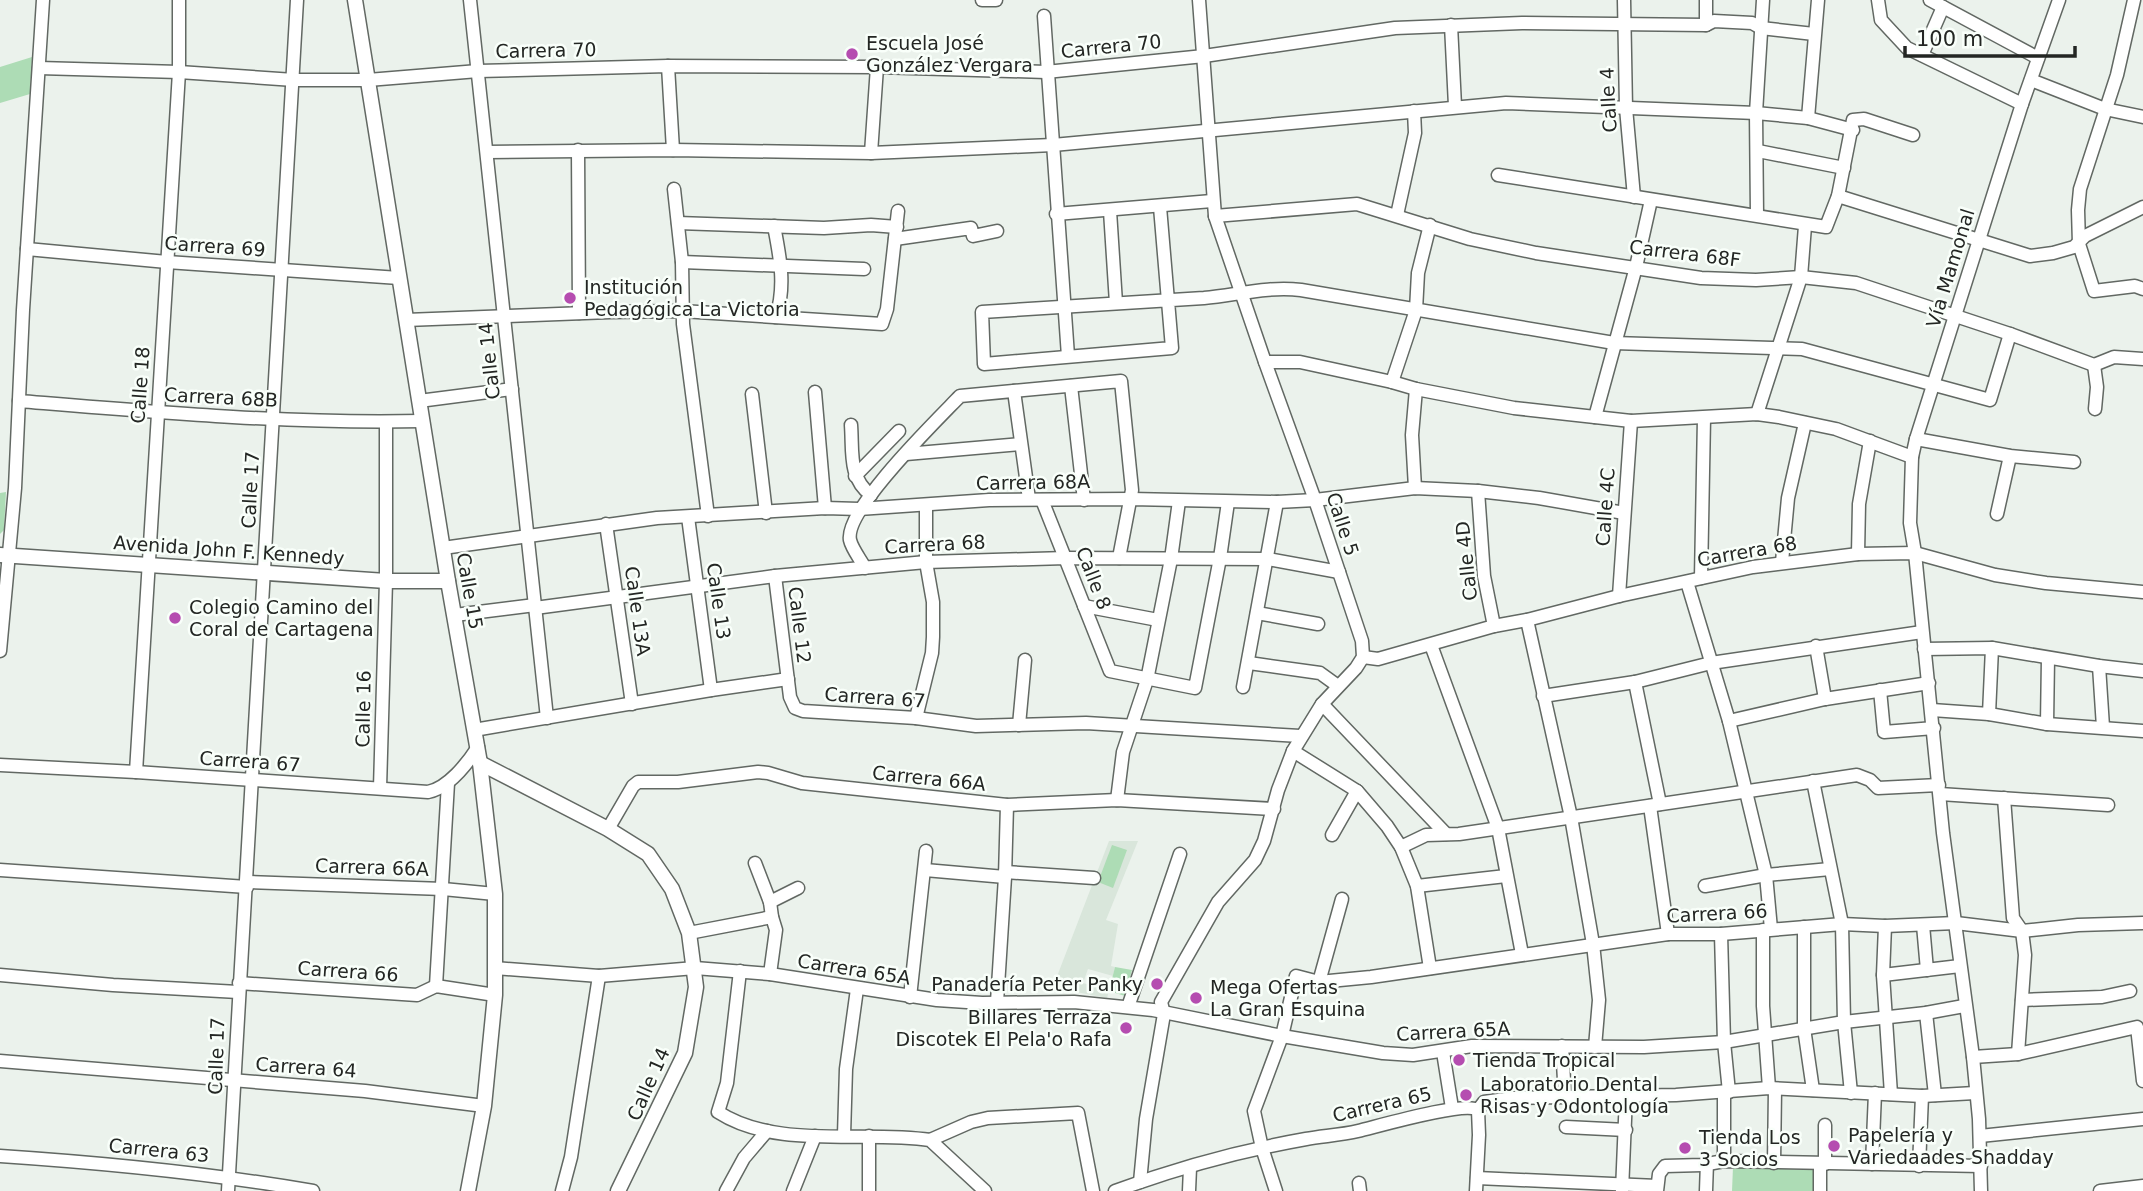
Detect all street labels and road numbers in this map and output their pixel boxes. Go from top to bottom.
street label: Carrera 70 [1060,30,1162,62]
street label: Carrera 70 [495,38,597,62]
street label: Calle 4 [1595,67,1621,133]
street label: Vía Mamonal [1921,206,1979,330]
street label: Carrera 69 [164,231,266,261]
street label: Carrera 68F [1628,235,1742,271]
street label: Calle 14 [474,321,504,401]
street label: Calle 18 [126,346,154,424]
street label: Carrera 68B [163,383,279,411]
street label: Calle 17 [237,451,263,529]
street label: Calle 4C [1591,467,1619,547]
street label: Carrera 68A [976,470,1090,494]
street label: Calle 5 [1322,490,1364,558]
street label: Calle 4D [1451,520,1481,602]
street label: Carrera 68 [884,530,986,558]
street label: Avenida John F. Kennedy [113,531,345,569]
street label: Carrera 68 [1695,531,1799,571]
street label: Calle 8 [1072,544,1116,612]
street label: Calle 15 [452,551,488,631]
street label: Calle 13 [703,561,735,641]
street label: Calle 13A [621,565,655,657]
street label: Calle 12 [784,585,816,665]
street label: Calle 16 [351,670,375,748]
street label: Carrera 67 [824,682,926,712]
street label: Carrera 67 [199,746,301,776]
street label: Carrera 66A [871,761,987,795]
street label: Carrera 66A [315,854,429,880]
street label: Carrera 66 [1666,899,1768,927]
street label: Carrera 65A [796,949,912,989]
street label: Carrera 66 [297,956,399,986]
street label: Calle 17 [204,1017,228,1095]
street label: Carrera 65A [1395,1017,1511,1045]
street label: Calle 14 [622,1044,674,1124]
street label: Carrera 64 [255,1052,357,1082]
street label: Carrera 65 [1330,1082,1434,1126]
street label: Carrera 63 [108,1134,210,1166]

